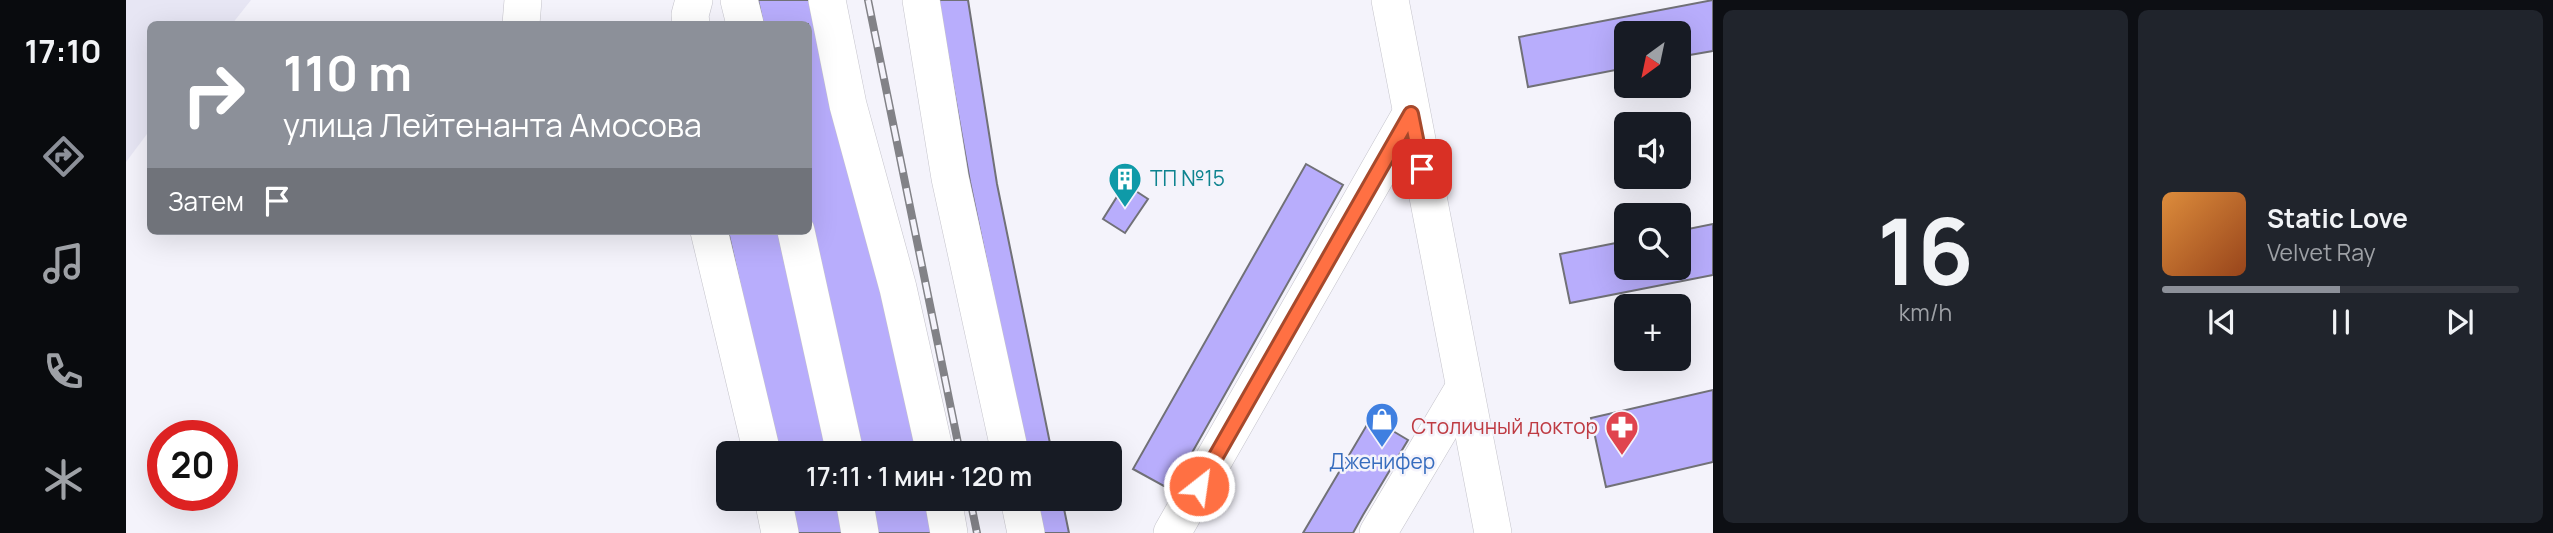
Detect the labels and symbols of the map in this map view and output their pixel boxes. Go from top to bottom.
north arrow [1614,21,1690,98]
pin [1392,139,1452,199]
building icon: ТП №15 [1106,160,1144,209]
place label: ТП №15 [1150,164,1225,192]
shop icon: Дженифер [1363,400,1401,449]
pharmacy icon: Столичный доктор [1603,408,1641,457]
place label: Столичный доктор [1411,412,1598,440]
speed limit sign: 20 [147,420,238,511]
place label: Дженифер [1329,447,1435,475]
position arrow [1162,449,1236,523]

